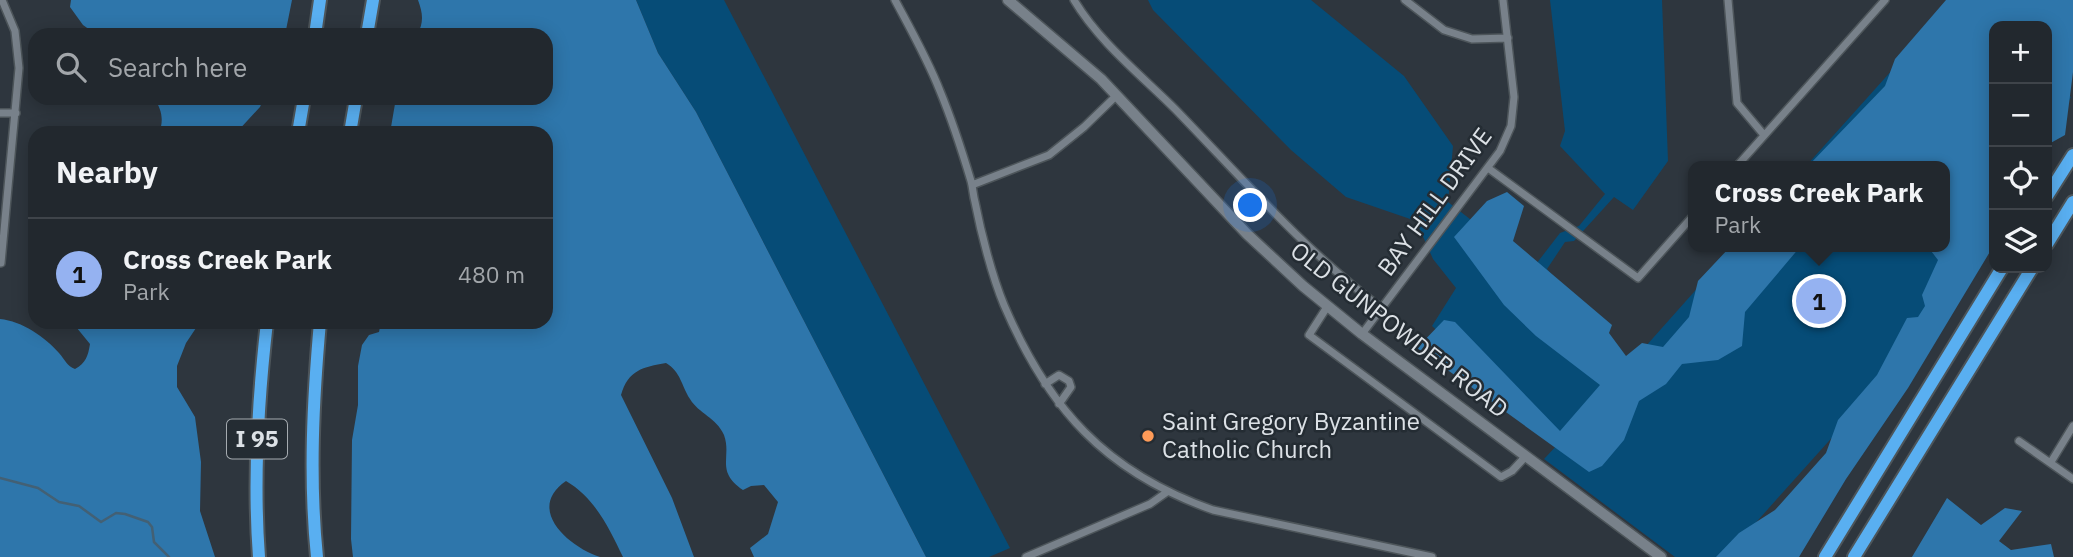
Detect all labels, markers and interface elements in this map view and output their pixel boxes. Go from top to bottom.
map controls [1989,21,2052,273]
button: + [1989,21,2052,84]
search box [28,28,553,105]
icon: search [52,48,90,86]
text: Search here [108,50,247,84]
button: − [1989,84,2052,147]
street label: BAY HILL DRIVE [1370,121,1499,282]
button: locate [1989,147,2052,210]
text: Nearby [56,152,158,191]
popup [1688,161,1950,252]
text: Cross Creek Park [1715,175,1923,209]
your location [1233,188,1267,222]
text: Park [1715,209,1761,239]
button: layers [1989,210,2052,273]
street label: OLD GUNPOWDER ROAD [1284,234,1515,424]
text: Cross Creek Park [123,242,332,276]
text: 1 [72,259,86,289]
text: 480 m [458,259,525,289]
pin: 1 [1796,275,1842,327]
text: Park [123,276,170,306]
place label: Saint Gregory Byzantine Catholic Church [1162,405,1420,465]
road number: I 95 [227,420,287,458]
marker: Saint Gregory Byzantine Catholic Church [1140,428,1156,444]

